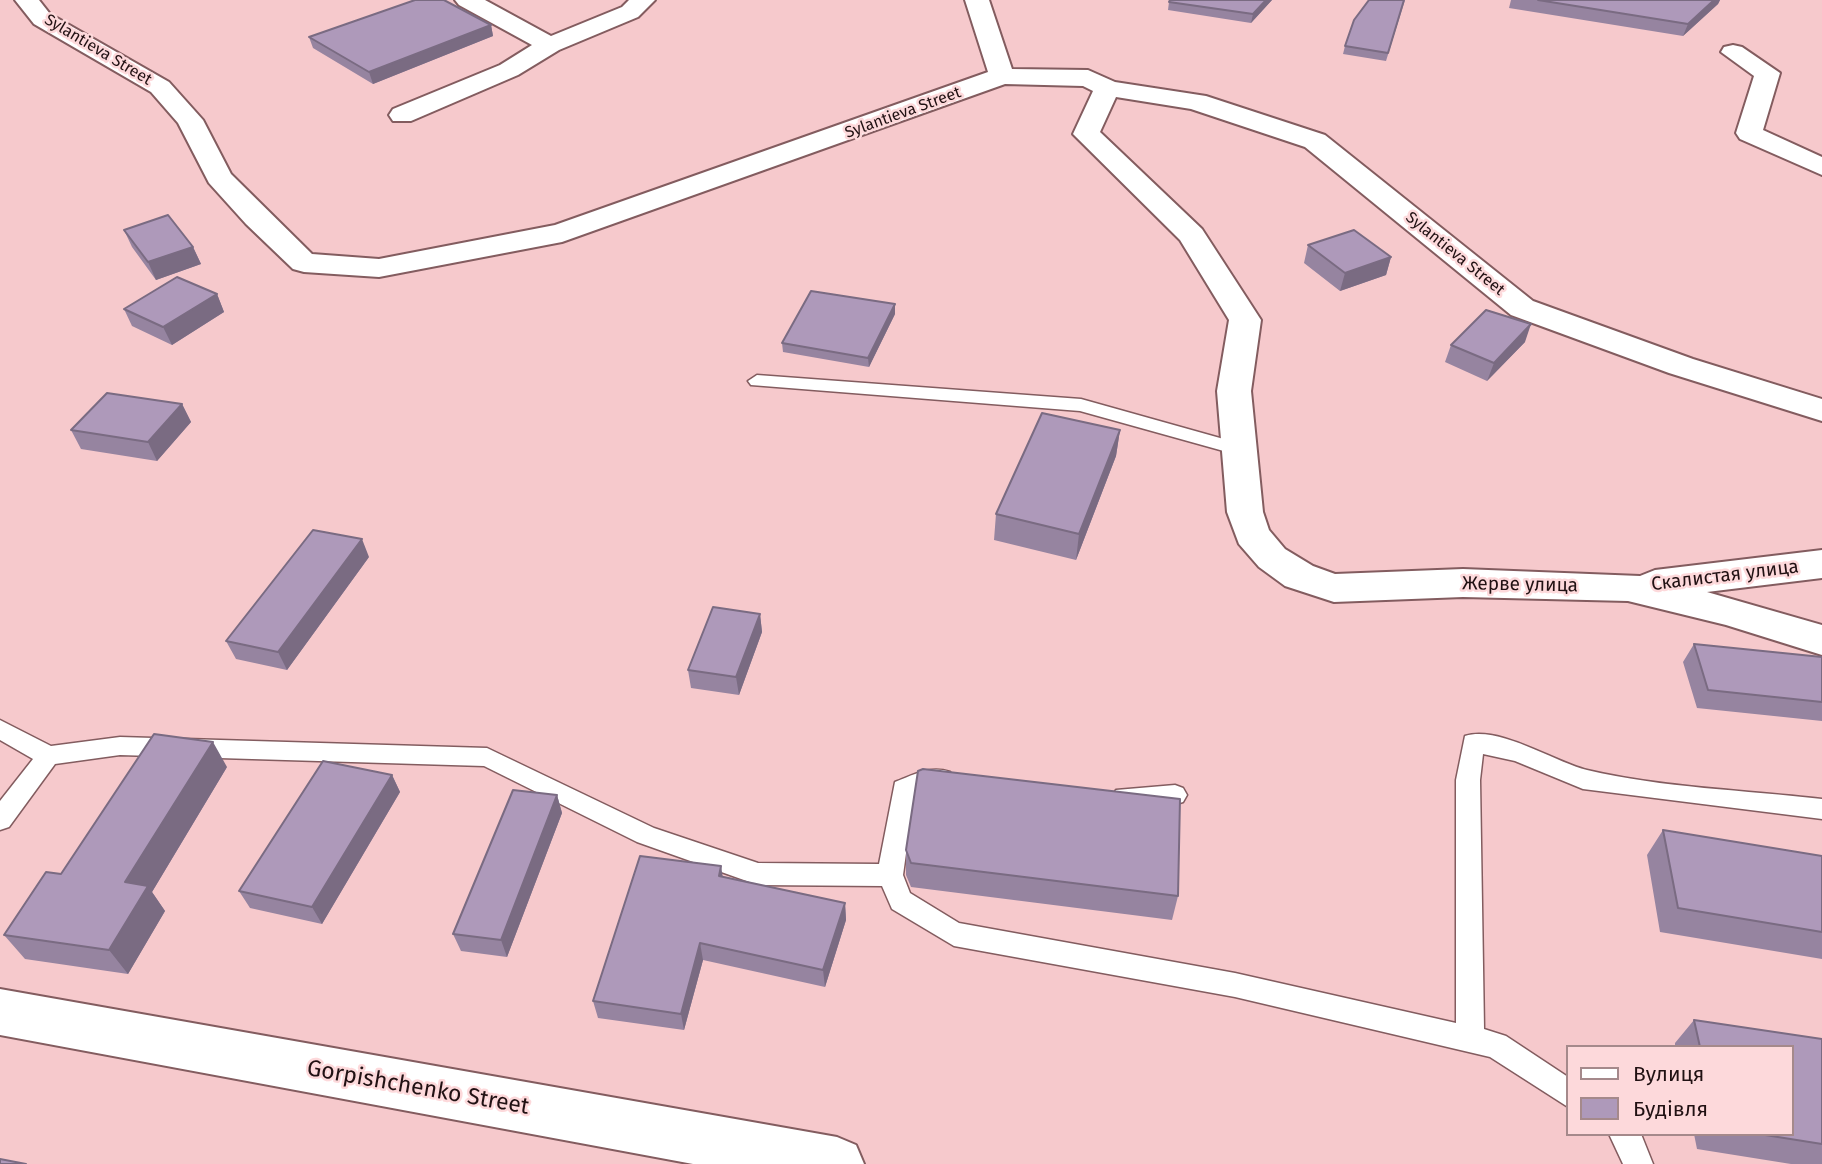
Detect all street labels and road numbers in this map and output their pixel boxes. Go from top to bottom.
street label: Sylantieva Street [41,10,155,90]
street label: Sylantieva Street [842,83,964,143]
street label: Sylantieva Street [1402,208,1508,300]
street label: Скалистая улица [1650,556,1800,596]
street label: Жерве улица [1462,573,1578,597]
street label: Gorpishchenko Street [305,1055,531,1121]

